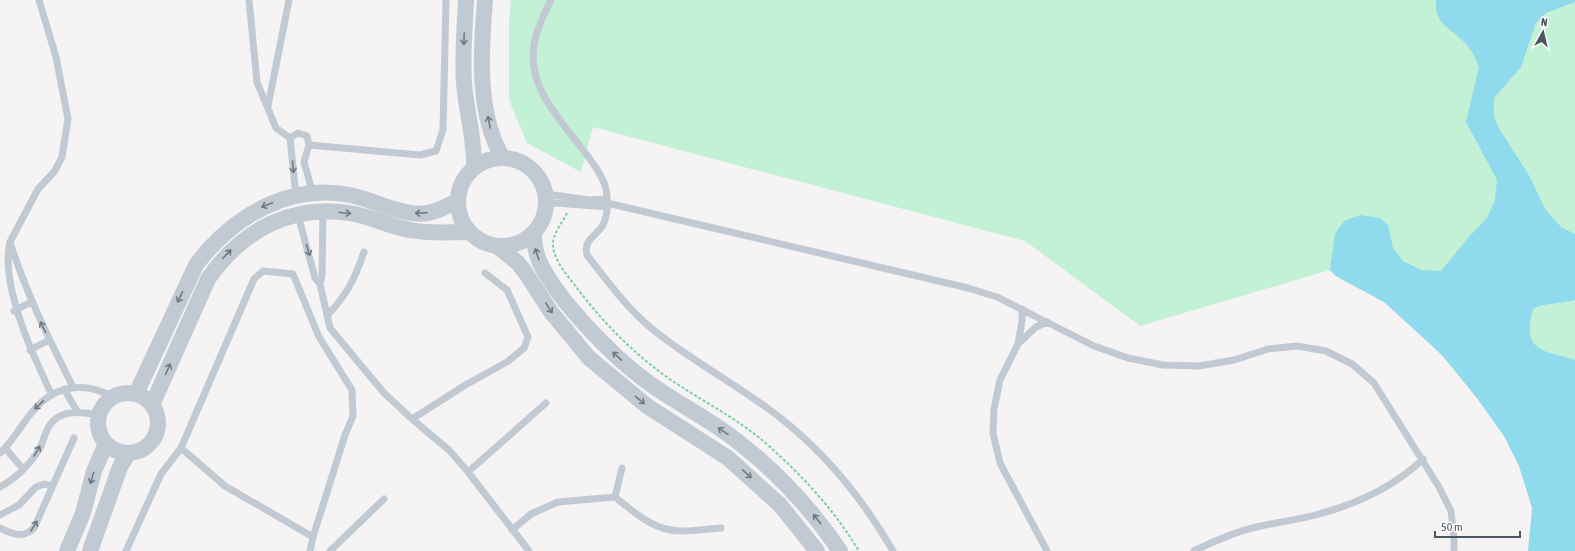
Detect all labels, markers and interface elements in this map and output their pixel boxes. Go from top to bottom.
north arrow [1523,12,1563,52]
text: N [1540,16,1548,28]
one-way arrow [460,32,468,45]
one-way arrow [485,116,493,129]
one-way arrow [289,160,296,173]
one-way arrow [262,202,274,210]
one-way arrow [338,209,351,216]
one-way arrow [415,209,428,217]
one-way arrow [305,243,312,256]
one-way arrow [533,248,540,261]
one-way arrow [222,249,232,259]
one-way arrow [176,291,184,303]
one-way arrow [545,303,553,314]
one-way arrow [39,321,46,333]
one-way arrow [612,351,622,361]
one-way arrow [165,364,172,376]
one-way arrow [634,396,645,405]
one-way arrow [34,400,44,409]
one-way arrow [717,427,728,435]
one-way arrow [34,445,42,457]
one-way arrow [742,469,752,479]
one-way arrow [88,471,95,484]
scale bar [1435,513,1520,539]
one-way arrow [813,514,821,525]
one-way arrow [30,520,38,532]
text: 50 m [1441,520,1463,534]

